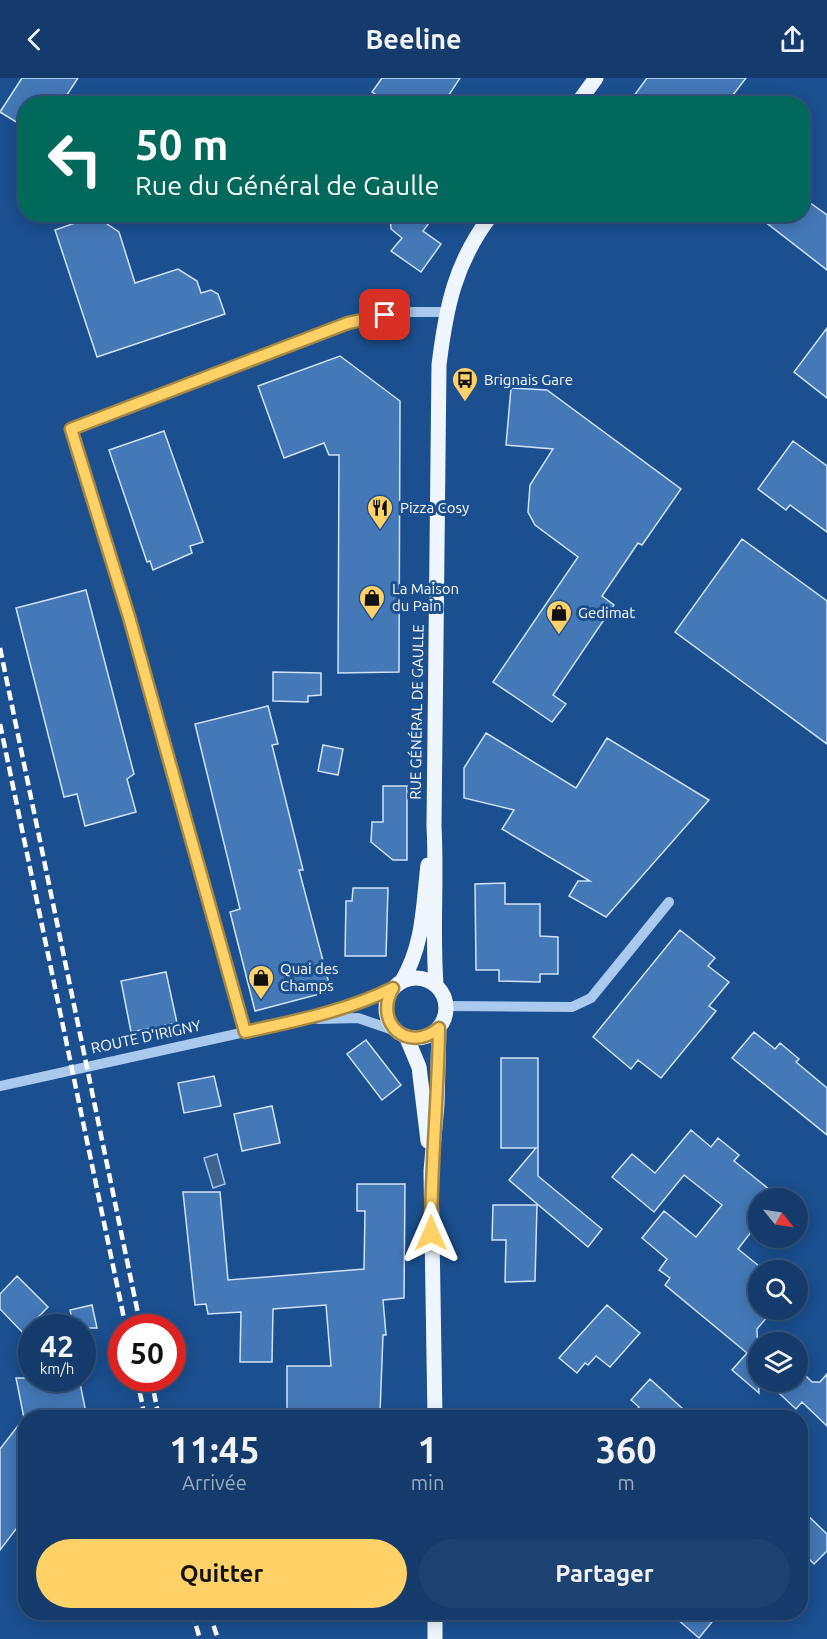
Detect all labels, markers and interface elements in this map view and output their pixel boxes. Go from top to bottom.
icon: back [18,23,51,56]
icon: share [776,23,809,56]
text: Beeline [365,24,462,54]
icon: left [36,120,114,198]
text: 50 m [135,121,229,168]
text: Rue du Général de Gaulle [135,170,439,200]
pin [359,289,410,340]
icon: arrive [368,298,401,331]
bus stop icon: Brignais Gare [450,365,480,403]
place label: Brignais Gare [484,371,573,388]
restaurant icon: Pizza Cosy [365,493,395,531]
place label: Pizza Cosy [400,499,469,516]
place label: La Maison du Pain [392,580,459,614]
shop icon: La Maison du Pain [357,583,387,621]
shop icon: Gedimat [544,598,574,636]
place label: Gedimat [578,604,635,621]
street label: RUE GÉNÉRAL DE GAULLE [406,624,427,800]
place label: Quai des Champs [280,960,339,994]
shop icon: Quai des Champs [246,963,276,1001]
street label: ROUTE D'IRIGNY [89,1017,203,1056]
north arrow [748,1188,808,1248]
map controls [748,1188,808,1392]
position arrow [399,1201,463,1265]
button: search [748,1260,808,1320]
speed limit sign: 50 [108,1314,186,1392]
text: 42 [40,1329,74,1363]
button: layers [748,1332,808,1392]
text: km/h [40,1360,74,1377]
text: 11:45 [169,1429,259,1470]
text: 1 [417,1429,438,1470]
text: 360 [596,1429,657,1470]
text: Arrivée [182,1471,247,1494]
text: min [411,1471,444,1494]
text: m [618,1471,635,1494]
button: Quitter [36,1539,407,1608]
button: Partager [419,1539,790,1608]

